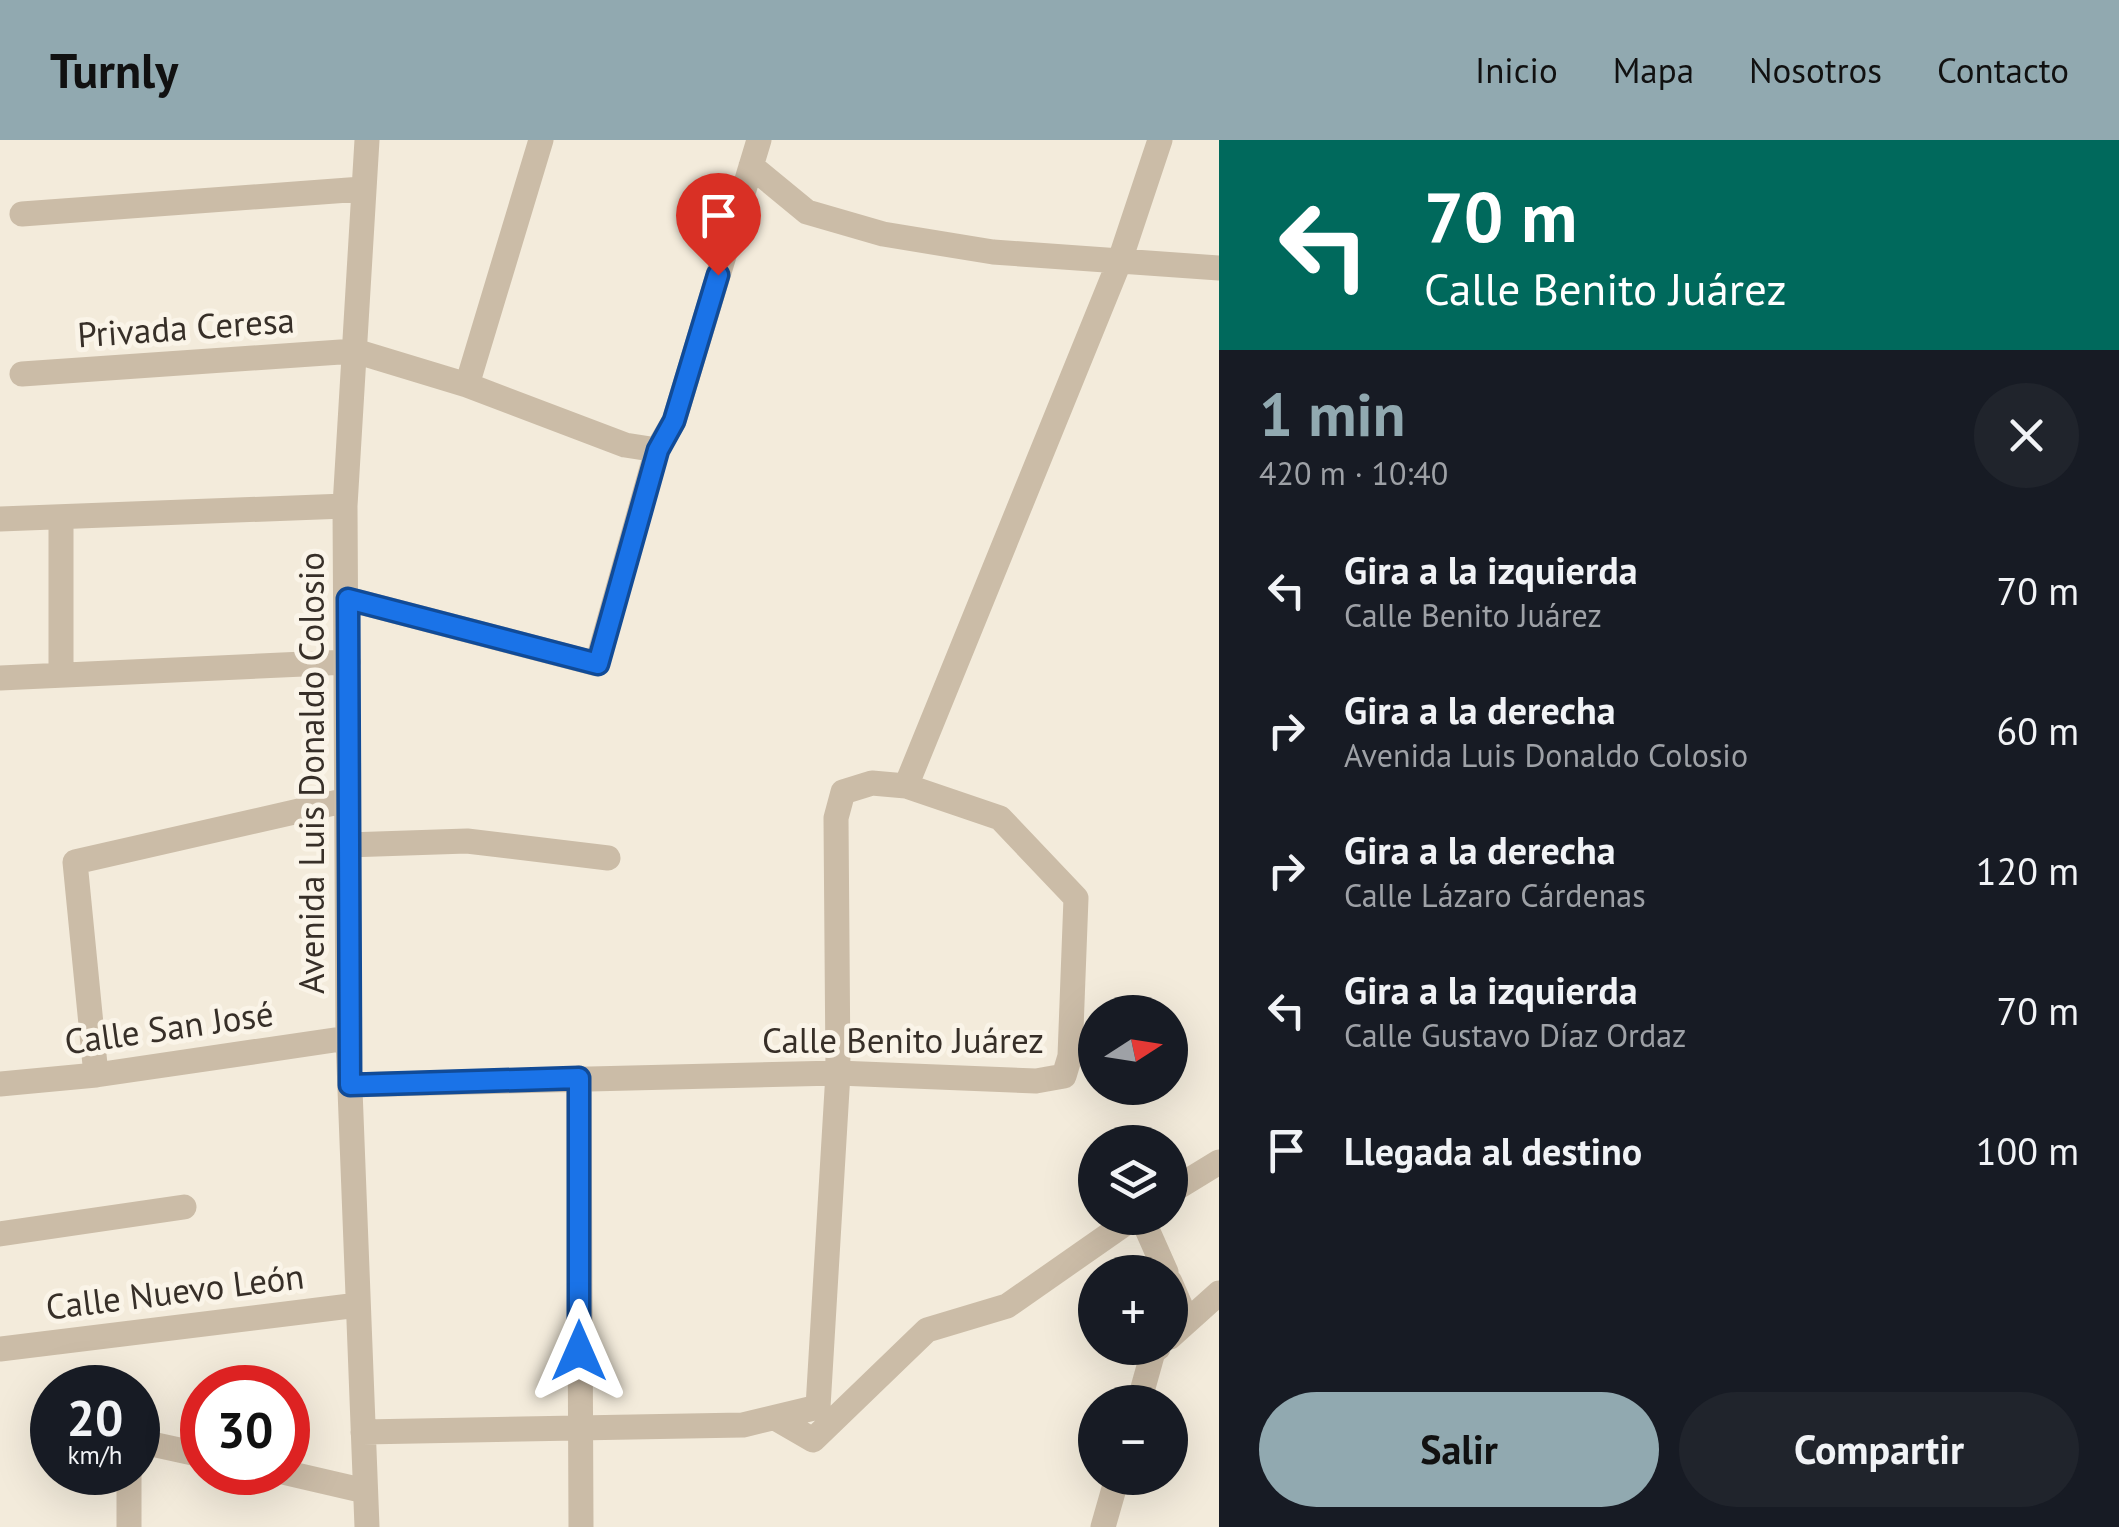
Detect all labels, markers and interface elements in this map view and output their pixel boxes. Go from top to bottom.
text: Turnly [50,39,178,101]
text: Inicio [1475,47,1558,93]
text: Mapa [1613,47,1694,93]
text: Nosotros [1749,47,1882,93]
text: Contacto [1937,47,2069,93]
text: 70 m [1424,171,1577,261]
pin [676,173,761,276]
icon: left [1259,180,1389,310]
icon: arrive [691,188,746,243]
text: Calle Benito Juárez [1424,259,1787,317]
street label: Privada Ceresa [76,296,296,358]
text: 1 min [1259,375,1405,453]
button: close [1974,383,2079,488]
text: 420 m · 10:40 [1259,452,1448,494]
text: Gira a la izquierda [1344,545,1638,594]
street label: Avenida Luis Donaldo Colosio [288,552,334,994]
icon: left [1259,563,1314,618]
text: 70 m [1997,566,2079,615]
text: Calle Benito Juárez [1344,594,1602,636]
text: Gira a la derecha [1344,685,1616,734]
icon: right [1259,703,1314,758]
text: 60 m [1997,706,2079,755]
text: Avenida Luis Donaldo Colosio [1344,734,1748,776]
text: Gira a la derecha [1344,825,1616,874]
icon: right [1259,843,1314,898]
text: 120 m [1976,846,2079,895]
text: Calle Lázaro Cárdenas [1344,874,1646,916]
text: Gira a la izquierda [1344,965,1638,1014]
icon: left [1259,983,1314,1038]
text: 70 m [1997,986,2079,1035]
street label: Calle San José [62,990,276,1064]
north arrow [1078,995,1188,1105]
map controls [1078,995,1188,1495]
text: Calle Gustavo Díaz Ordaz [1344,1014,1686,1056]
street label: Calle Benito Juárez [762,1017,1044,1063]
icon: arrive [1259,1123,1314,1178]
button: layers [1078,1125,1188,1235]
text: Llegada al destino [1344,1126,1642,1175]
text: 100 m [1976,1126,2079,1175]
street label: Calle Nuevo León [43,1252,307,1330]
button: + [1078,1255,1188,1365]
position arrow [527,1299,631,1403]
speed limit sign: 30 [180,1365,310,1495]
text: 20 [67,1385,123,1450]
button: − [1078,1385,1188,1495]
button: Salir [1259,1392,1659,1507]
button: Compartir [1679,1392,2079,1507]
text: km/h [68,1439,122,1471]

